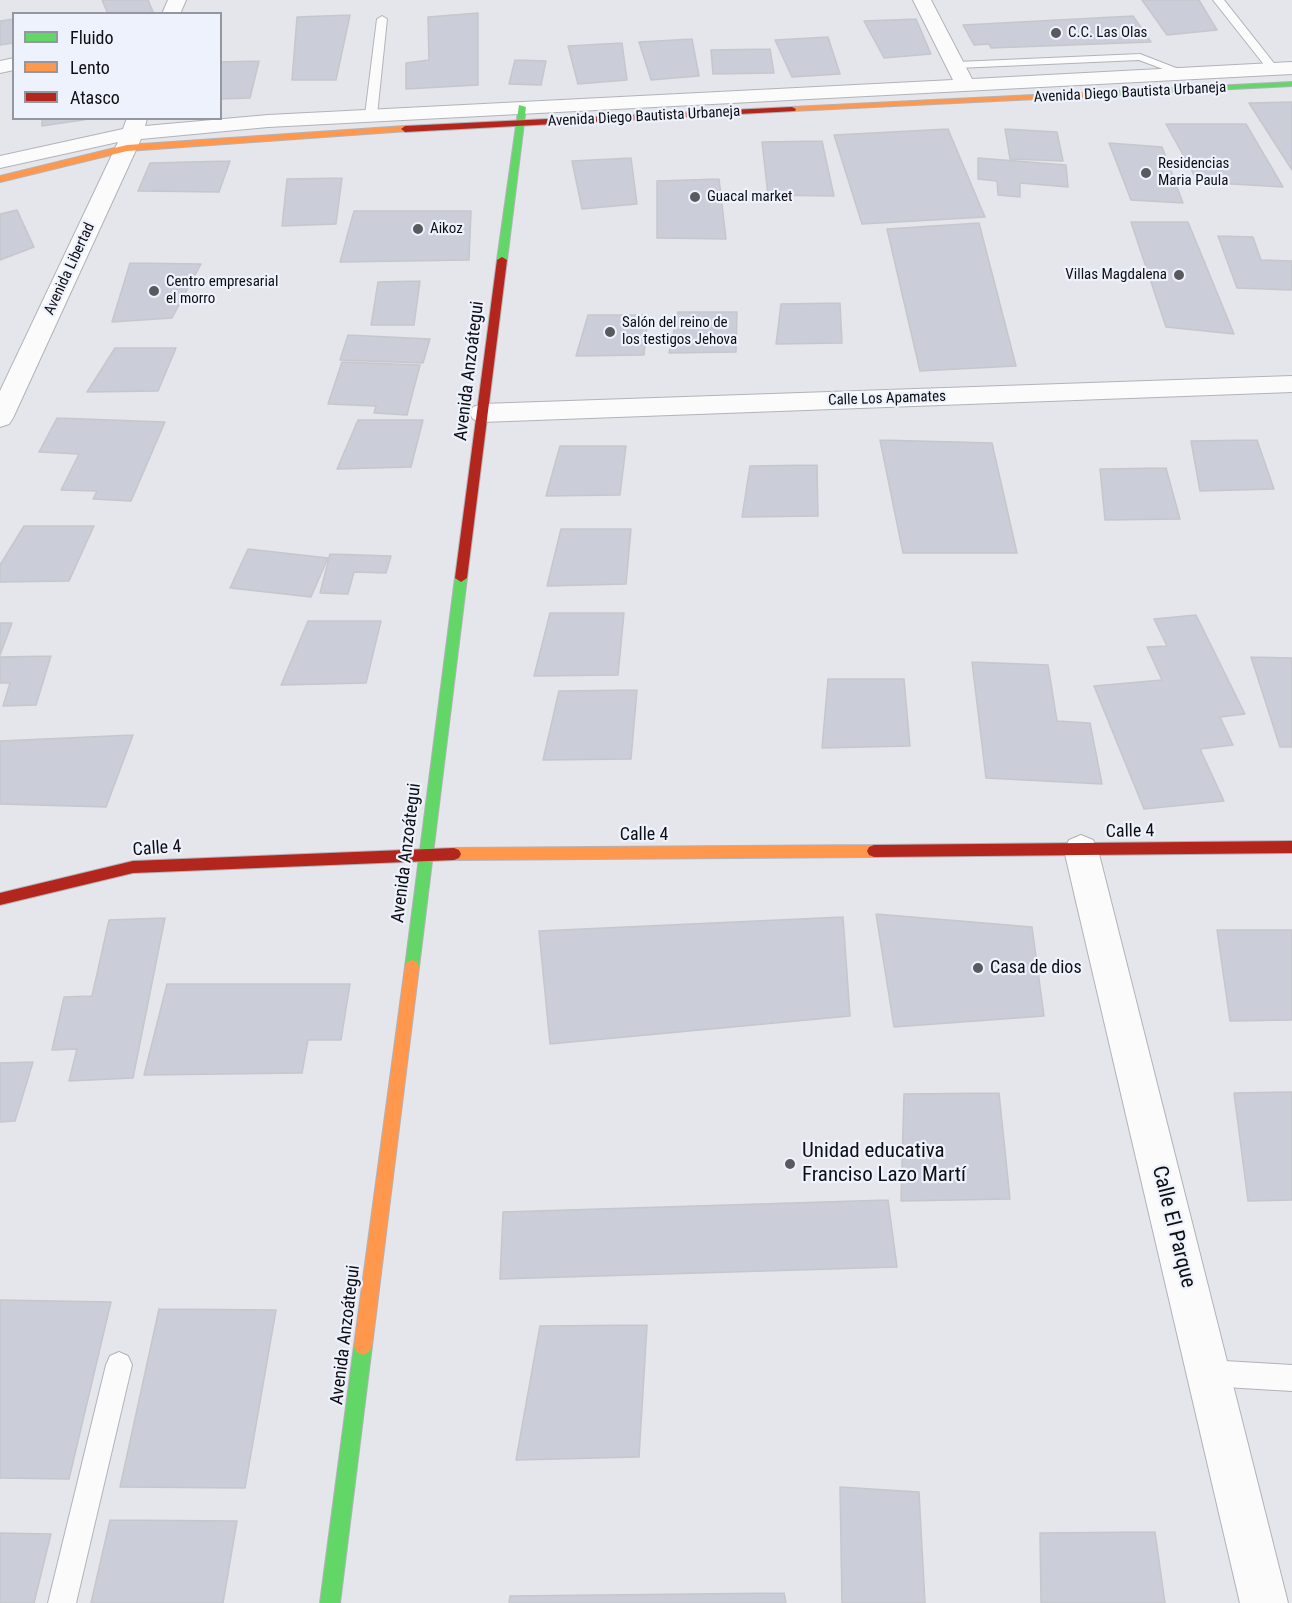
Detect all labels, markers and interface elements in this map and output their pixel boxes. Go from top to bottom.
legend [12,12,222,120]
place label: C.C. Las Olas [1068,24,1147,42]
marker: C.C. Las Olas [1049,26,1063,40]
text: Fluido [70,27,114,48]
text: Lento [70,57,110,78]
street label: Avenida Diego Bautista Urbaneja [1033,79,1227,107]
text: Atasco [70,87,120,108]
street label: Avenida Diego Bautista Urbaneja [547,103,741,131]
place label: Residencias Maria Paula [1158,155,1229,190]
marker: Residencias Maria Paula [1139,166,1153,180]
place label: Guacal market [707,188,792,206]
marker: Guacal market [688,190,702,204]
street label: Avenida Libertad [41,220,99,318]
place label: Aikoz [430,220,463,238]
marker: Aikoz [411,222,425,236]
place label: Villas Magdalena [1065,266,1167,284]
marker: Villas Magdalena [1172,268,1186,282]
place label: Centro empresarial el morro [166,273,278,308]
marker: Centro empresarial el morro [147,284,161,298]
street label: Avenida Anzoátegui [451,300,489,442]
place label: Salón del reino de los testigos Jehova [622,314,737,349]
marker: Salón del reino de los testigos Jehova [603,325,617,339]
street label: Calle Los Apamates [828,388,946,410]
street label: Avenida Anzoátegui [388,782,426,924]
street label: Calle 4 [1106,821,1154,843]
street label: Calle 4 [620,824,668,846]
street label: Calle 4 [132,837,182,861]
place label: Casa de dios [990,957,1082,979]
marker: Casa de dios [971,961,985,975]
place label: Unidad educativa Franciso Lazo Martí [802,1139,966,1189]
marker: Unidad educativa Franciso Lazo Martí [783,1157,797,1171]
street label: Calle El Parque [1146,1163,1200,1291]
street label: Avenida Anzoátegui [327,1264,365,1406]

